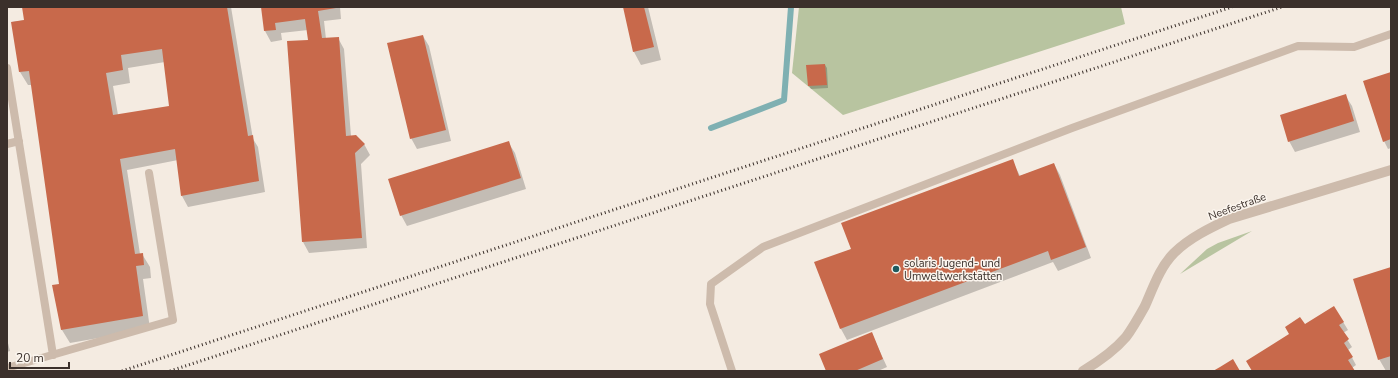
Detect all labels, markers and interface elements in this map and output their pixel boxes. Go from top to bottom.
street label: Neefestraße [1206,189,1268,224]
place label: solaris Jugend- und Umweltwerkstätten [904,256,1002,284]
marker: solaris Jugend- und Umweltwerkstätten [891,264,901,274]
scale bar [10,344,69,370]
text: 20 m [16,350,44,366]

